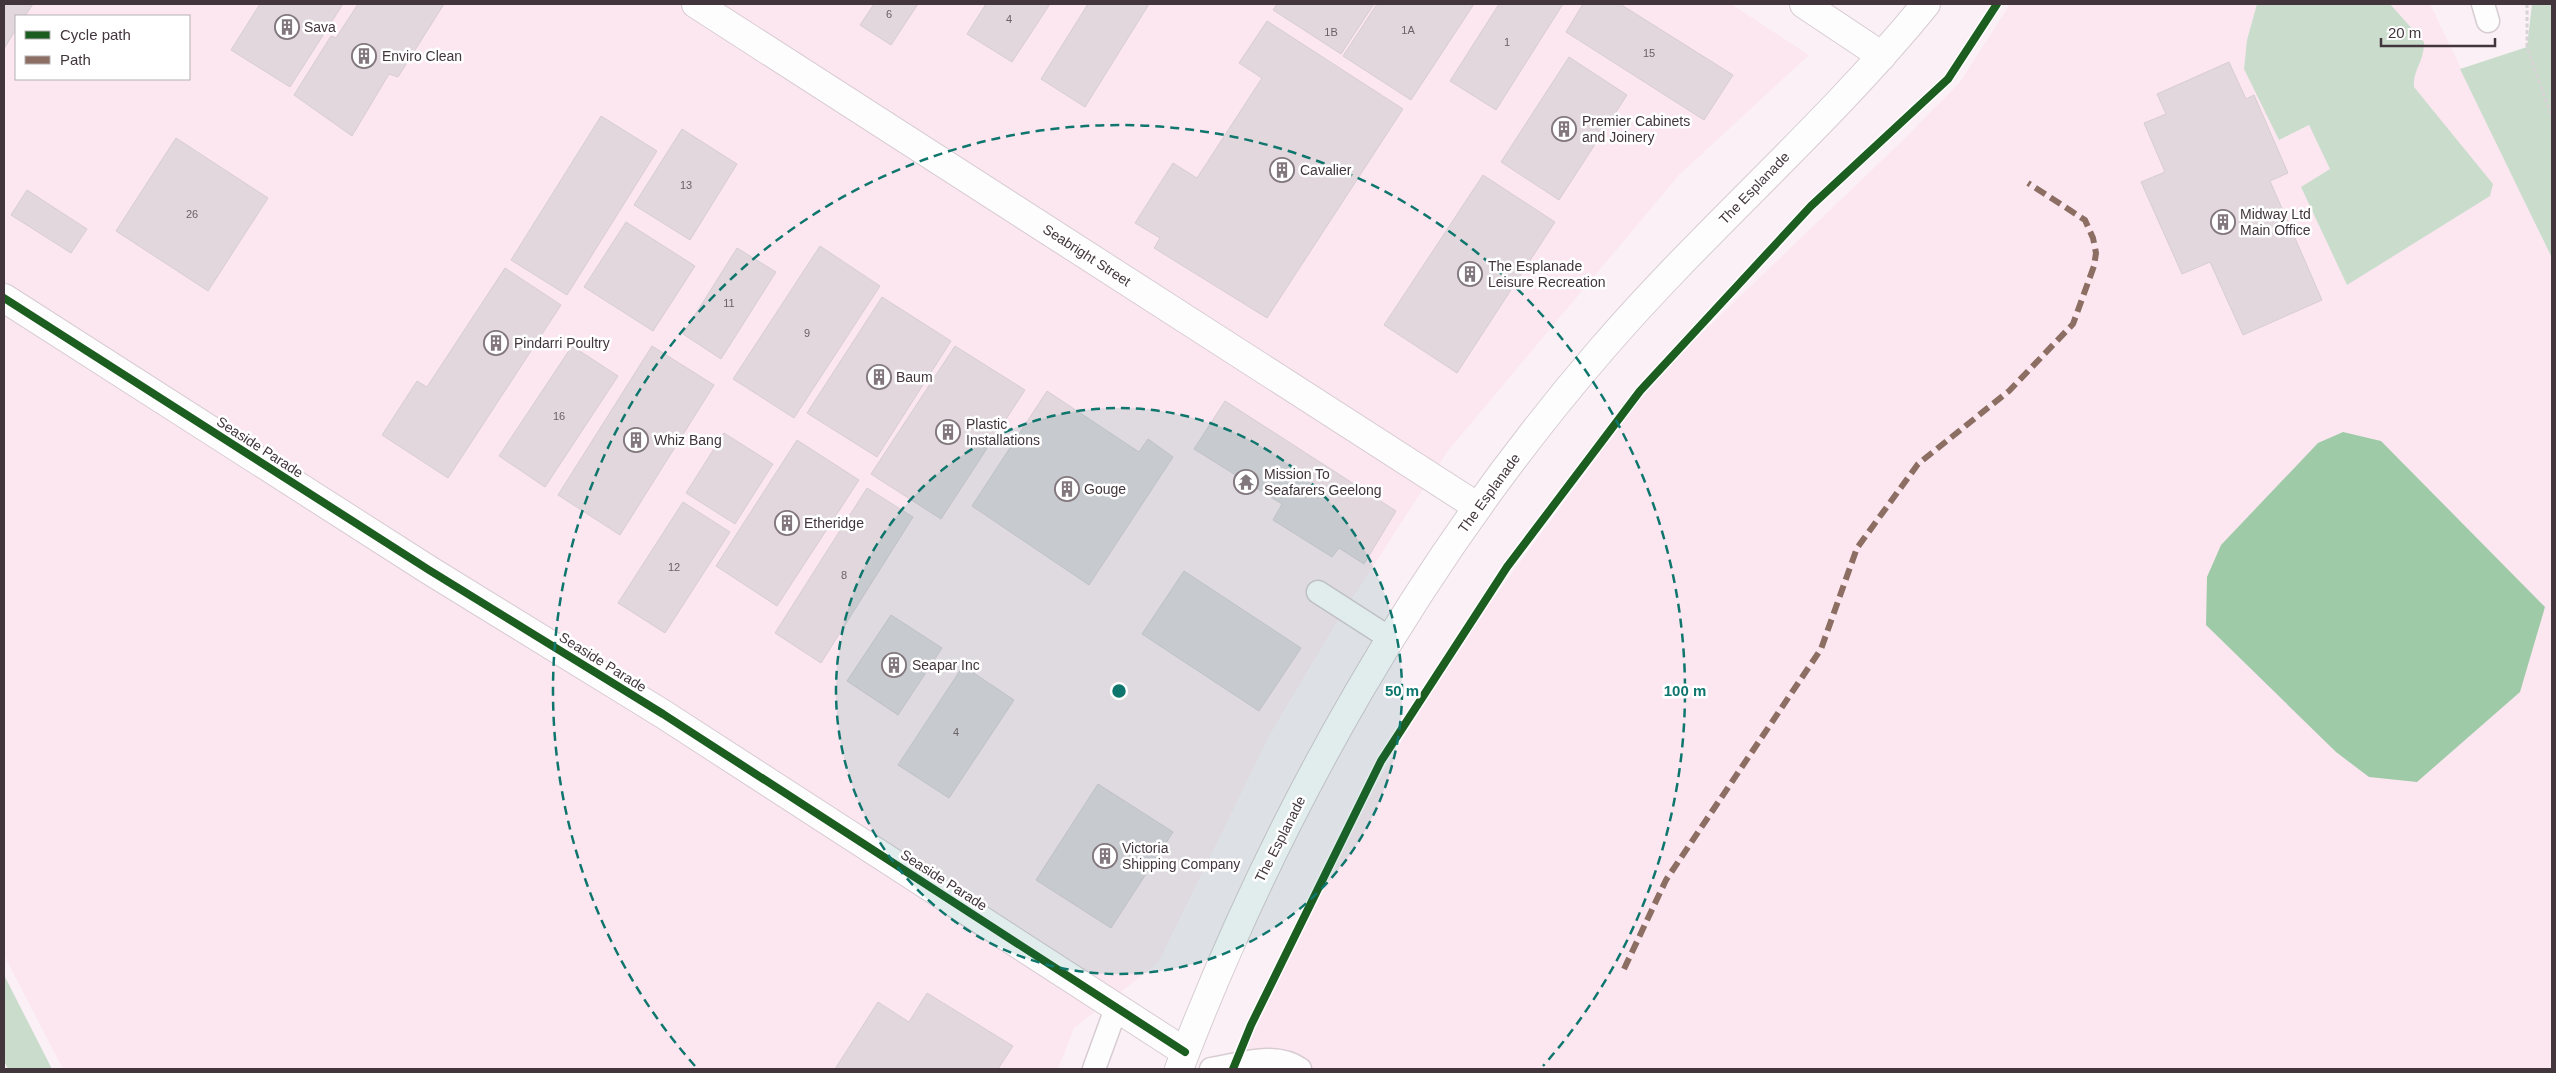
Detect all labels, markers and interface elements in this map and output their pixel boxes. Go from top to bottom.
house number: 6 [886,8,892,20]
house number: 4 [1006,13,1012,25]
building icon: Sava [274,14,300,40]
legend [15,15,190,80]
scale bar [2381,15,2495,47]
place label: Sava [304,19,336,35]
house number: 1A [1401,24,1415,36]
text: 20 m [2388,24,2421,41]
text: Cycle path [60,26,131,43]
house number: 1B [1324,26,1338,38]
house number: 1 [1504,36,1510,48]
building icon: Enviro Clean [351,43,377,69]
house number: 15 [1643,47,1655,59]
place label: Enviro Clean [382,48,462,64]
text: Path [60,51,91,68]
place label: Premier Cabinets and Joinery [1582,113,1690,145]
building icon: Premier Cabinets and Joinery [1551,116,1577,142]
street label: The Esplanade [1716,148,1793,227]
building icon: Cavalier [1269,157,1295,183]
place label: Cavalier [1300,162,1352,178]
house number: 13 [680,179,692,191]
place label: Midway Ltd Main Office [2240,206,2311,238]
house number: 26 [186,208,198,220]
building icon: Midway Ltd Main Office [2210,209,2236,235]
street label: Seabright Street [1040,221,1134,289]
place label: The Esplanade Leisure Recreation [1488,258,1606,290]
building icon: The Esplanade Leisure Recreation [1457,261,1483,287]
house number: 11 [723,297,735,309]
house number: 9 [804,327,810,339]
building icon: Pindarri Poultry [483,330,509,356]
place label: Pindarri Poultry [514,335,610,351]
building icon: Baum [866,364,892,390]
place label: Baum [896,369,933,385]
house number: 16 [553,410,565,422]
street label: Seaside Parade [214,413,306,481]
place label: Plastic Installations [966,416,1040,448]
building icon: Plastic Installations [935,419,961,445]
building icon: Whiz Bang [623,427,649,453]
place label: Whiz Bang [654,432,722,448]
street label: The Esplanade [1455,450,1523,536]
place label: Mission To Seafarers Geelong [1264,466,1382,498]
temple icon: Mission To Seafarers Geelong [1233,469,1259,495]
building icon: Gouge [1054,476,1080,502]
place label: Gouge [1084,481,1126,497]
building icon: Etheridge [774,510,800,536]
place label: Etheridge [804,515,864,531]
house number: 12 [668,561,680,573]
house number: 8 [841,569,847,581]
street label: Seaside Parade [557,629,650,695]
building icon: Seapar Inc [881,652,907,678]
place label: Seapar Inc [912,657,980,673]
centre of rings [1110,682,1128,700]
text: 50 m [1385,682,1419,699]
text: 100 m [1664,682,1706,699]
house number: 4 [953,726,959,738]
street label: The Esplanade [1251,793,1309,885]
place label: Victoria Shipping Company [1122,840,1240,872]
building icon: Victoria Shipping Company [1092,843,1118,869]
street label: Seaside Parade [898,846,990,914]

